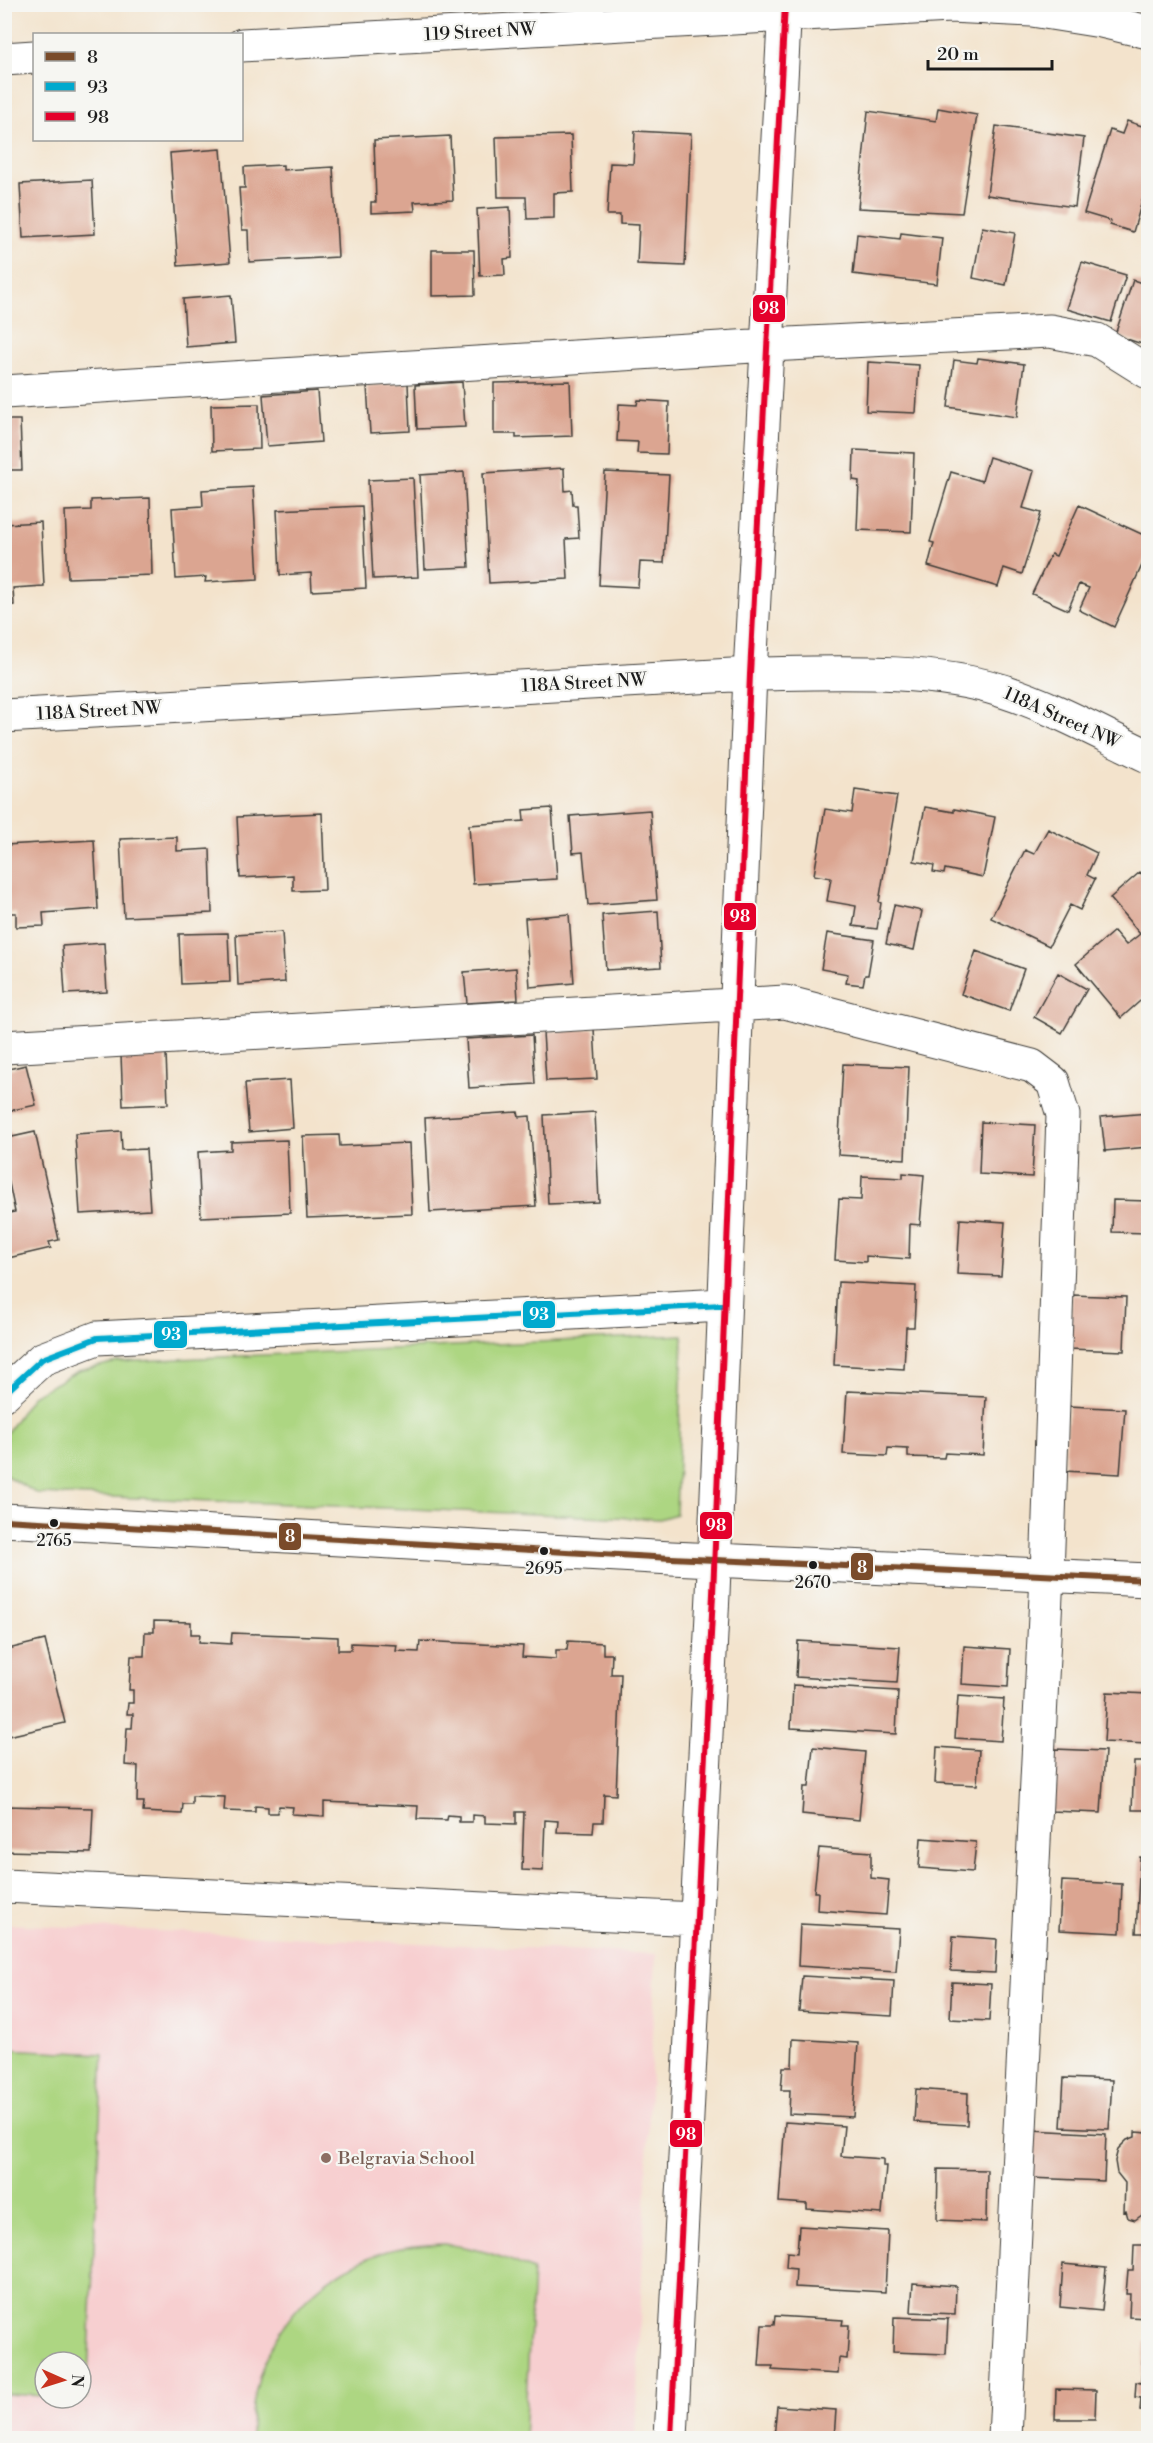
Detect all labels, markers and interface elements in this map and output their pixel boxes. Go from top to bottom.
street label: 119 Street NW [423,18,537,46]
legend [33,33,243,141]
scale bar [928,33,1052,71]
text: 20 m [937,43,979,66]
text: 8 [87,46,98,69]
text: 93 [87,76,108,99]
text: 98 [87,106,109,129]
line badge: 98 [752,294,786,323]
text: 98 [759,299,779,319]
street label: 118A Street NW [521,668,648,698]
street label: 118A Street NW [1000,682,1124,754]
street label: 118A Street NW [36,696,163,726]
line badge: 98 [723,902,757,931]
text: 98 [730,907,750,927]
line badge: 93 [522,1300,556,1329]
text: 93 [529,1305,549,1325]
line badge: 93 [153,1320,188,1349]
text: 93 [161,1325,181,1345]
line badge: 98 [699,1511,733,1540]
text: 98 [706,1516,726,1536]
marker: 2765 [48,1517,60,1529]
line badge: 8 [278,1522,302,1551]
text: 8 [285,1527,295,1547]
place label: 2765 [36,1531,72,1551]
marker: 2695 [538,1545,550,1557]
line badge: 8 [850,1552,874,1581]
text: 8 [857,1558,867,1578]
place label: 2695 [525,1559,563,1579]
marker: 2670 [807,1559,819,1571]
place label: 2670 [795,1573,831,1593]
line badge: 98 [669,2119,703,2148]
text: 98 [676,2125,696,2145]
place label: Belgravia School [337,2147,475,2170]
marker: Belgravia School [319,2151,333,2165]
north arrow [33,2350,93,2410]
text: N [67,2374,87,2388]

